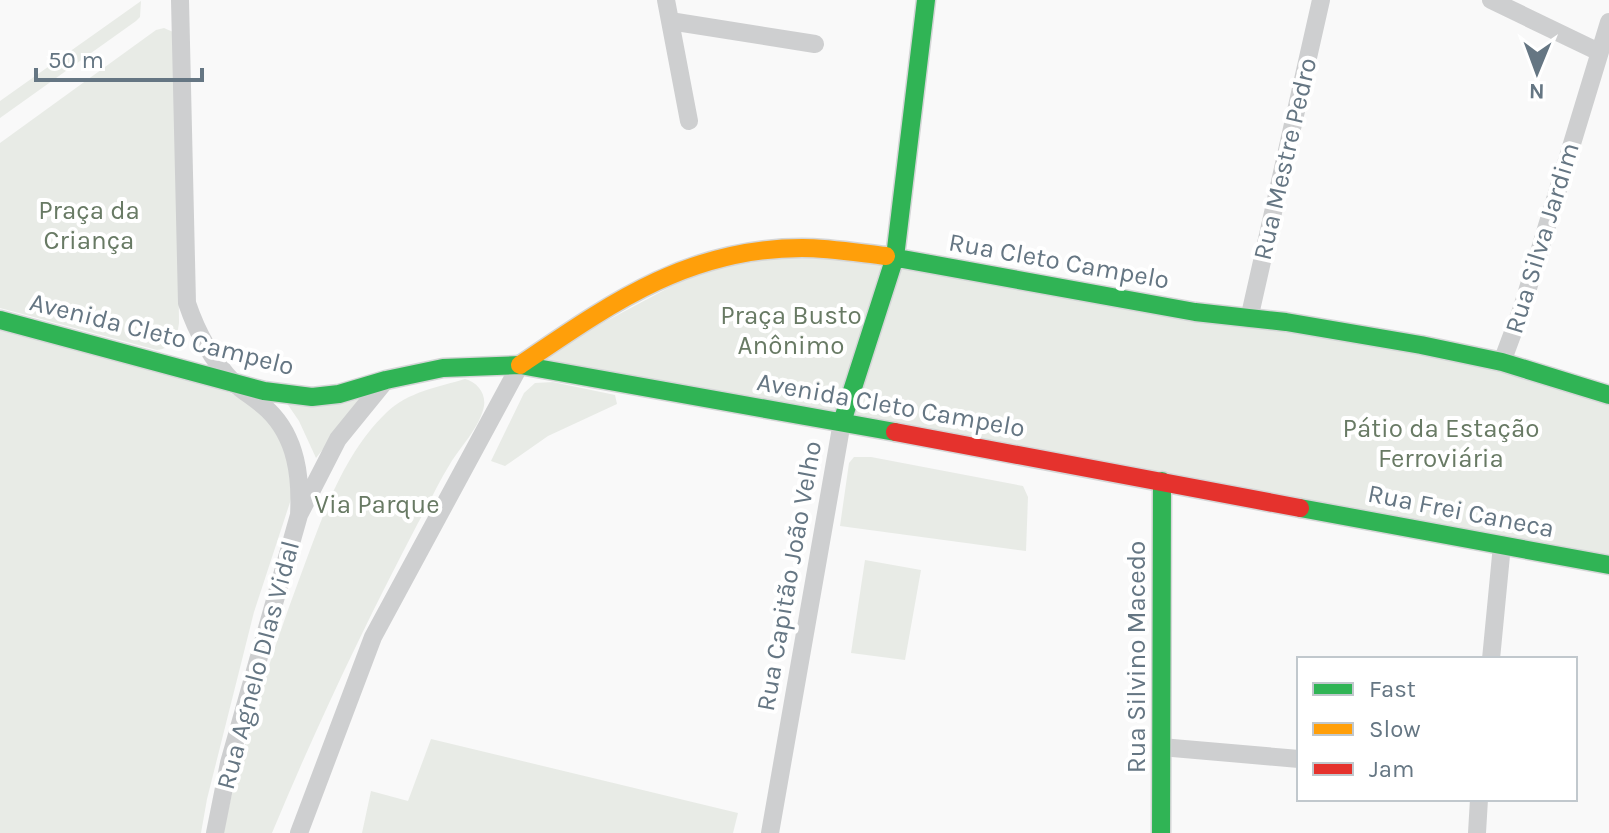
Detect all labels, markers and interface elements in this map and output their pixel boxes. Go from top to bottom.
scale bar [36,32,202,82]
north arrow [1497,32,1577,112]
text: 50 m [48,46,104,74]
street label: Rua Mestre Pedro [1247,55,1323,263]
text: N [1529,78,1545,104]
street label: Rua Silva Jardim [1498,139,1586,337]
park label: Praça da Criança [38,195,140,256]
street label: Rua Cleto Campelo [946,226,1172,296]
street label: Avenida Cleto Campelo [27,286,297,382]
park label: Praça Busto Anônimo [720,300,862,361]
street label: Avenida Cleto Campelo [755,366,1027,444]
park label: Pátio da Estação Ferroviária [1343,413,1539,474]
street label: Rua Capitão João Velho [750,439,828,713]
street label: Rua Frei Caneca [1365,478,1557,544]
park label: Via Parque [314,489,440,520]
street label: Rua Agnelo DIas Vidal [210,537,306,793]
street label: Rua Silvino Macedo [1121,541,1152,773]
legend [1297,657,1577,801]
text: Fast [1369,675,1416,703]
text: Slow [1369,715,1421,743]
text: Jam [1369,755,1414,783]

